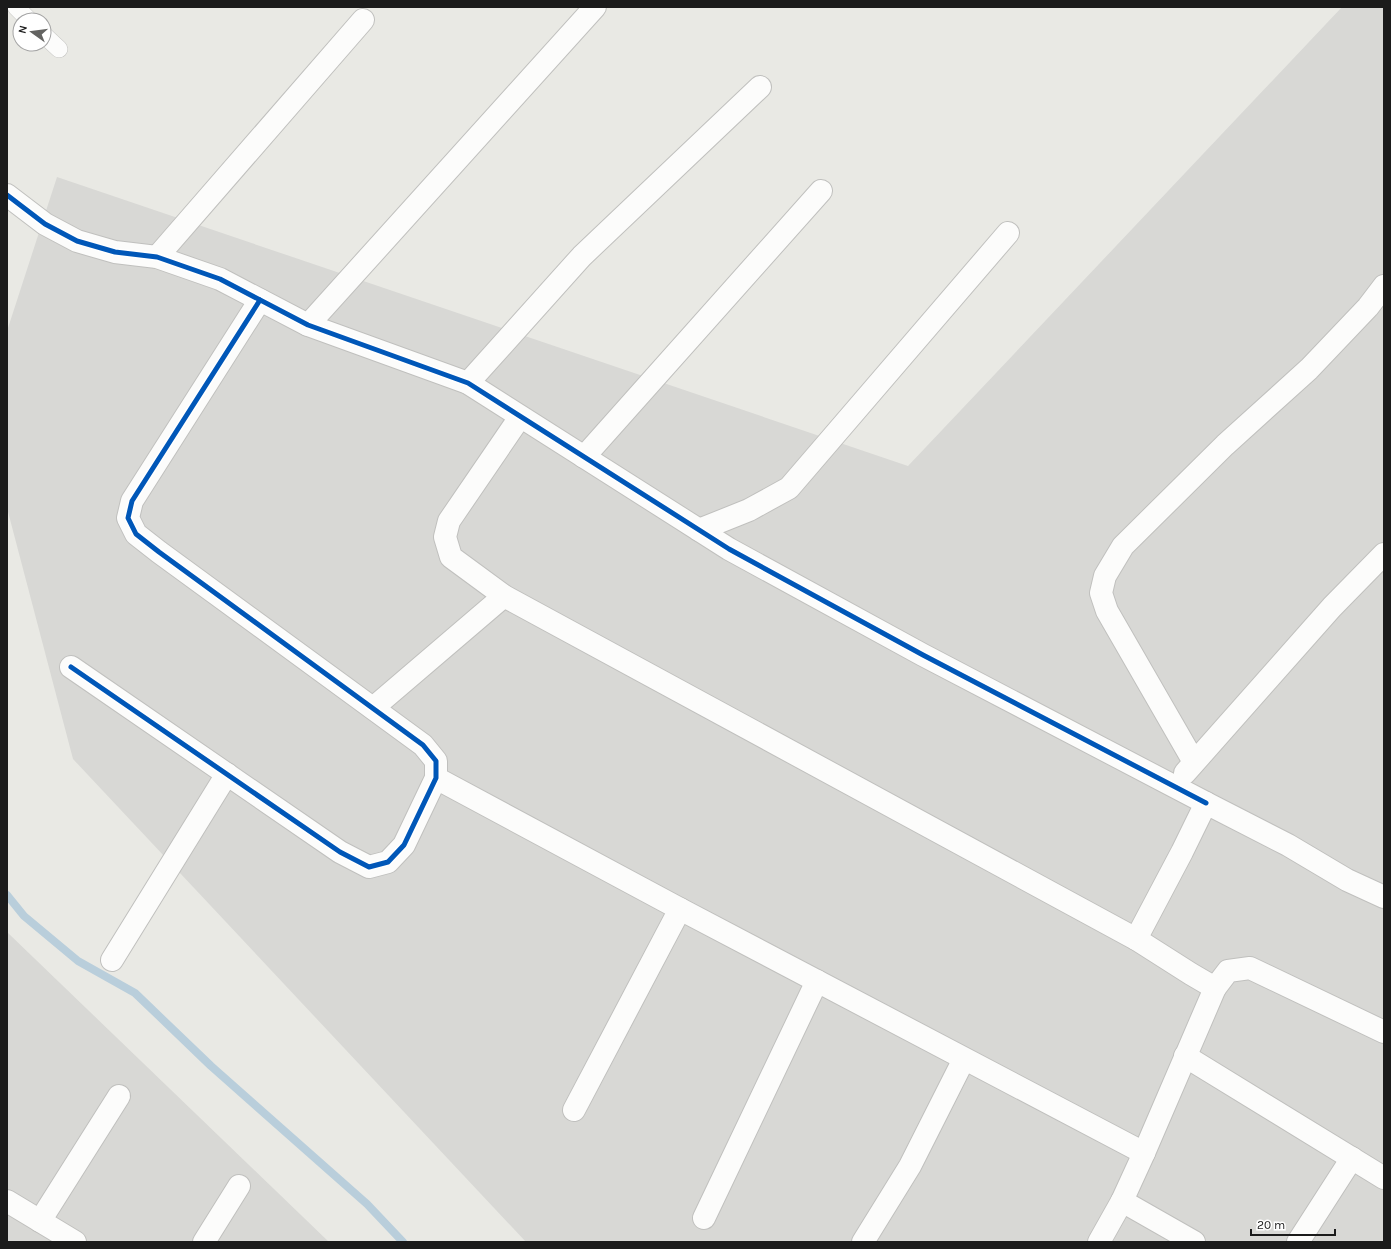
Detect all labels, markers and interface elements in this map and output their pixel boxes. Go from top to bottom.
north arrow [12,12,52,52]
text: N [16,24,30,35]
scale bar [1251,1211,1335,1237]
text: 20 m [1257,1218,1285,1232]

